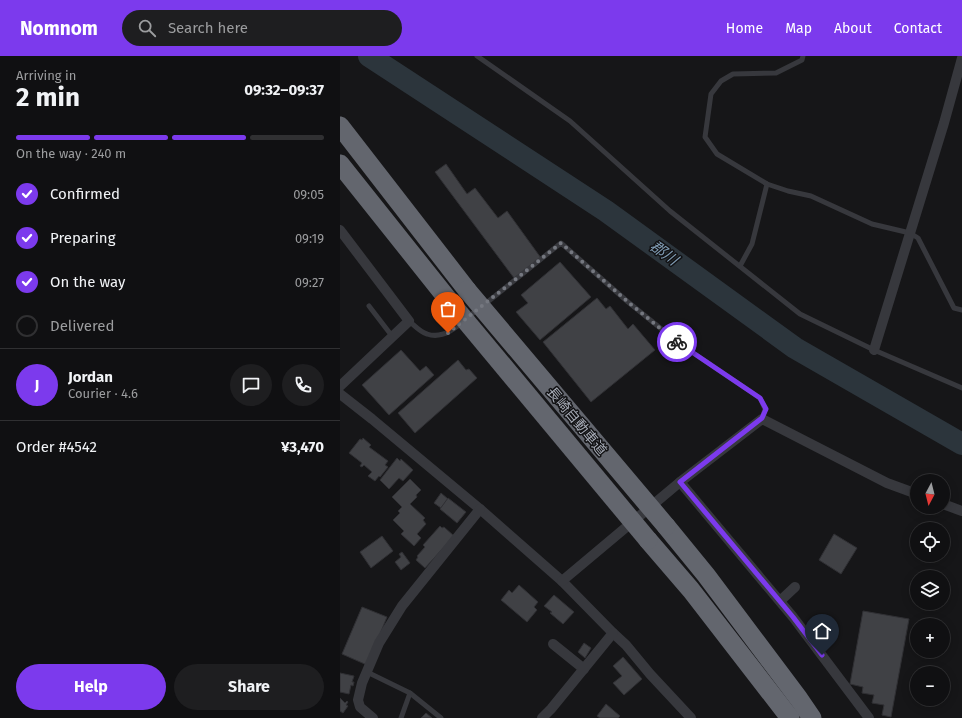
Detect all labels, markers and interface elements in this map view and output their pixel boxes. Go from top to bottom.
search box [122,10,402,46]
text: Nomnom [20,17,98,40]
icon: search [136,17,158,39]
text: Search here [168,19,248,37]
text: Home [726,20,763,37]
text: Map [785,20,812,37]
text: About [834,20,872,37]
text: Contact [894,20,942,37]
text: Arriving in [16,68,76,83]
text: 09:32–09:37 [244,81,324,99]
text: 2 min [16,82,80,113]
text: On the way · 240 m [16,146,126,161]
icon: check [16,183,38,205]
text: Confirmed [50,185,120,203]
text: 09:05 [293,187,324,202]
icon: check [16,227,38,249]
text: Preparing [50,229,115,247]
text: 09:19 [295,231,324,246]
water label: 郡川 [647,237,683,270]
icon: check [16,271,38,293]
text: On the way [50,273,125,291]
text: 09:27 [295,275,324,290]
pin [431,292,465,333]
icon: bag [437,298,459,320]
text: Delivered [50,317,114,335]
courier [657,322,697,362]
icon: bike [666,331,688,353]
button: chat [230,364,272,406]
button: phone [282,364,324,406]
text: Jordan [68,368,113,386]
text: J [35,376,39,394]
street label: 長崎自動車道 [543,384,610,459]
text: Courier · 4.6 [68,386,138,401]
text: Order #4542 [16,438,97,456]
text: ¥3,470 [281,438,324,456]
north arrow [910,474,950,514]
map controls [910,474,950,706]
button: locate [910,522,950,562]
button: layers [910,570,950,610]
pin [805,614,839,655]
button: + [910,618,950,658]
icon: home [811,620,833,642]
button: Help [16,664,166,710]
button: Share [174,664,324,710]
button: − [910,666,950,706]

